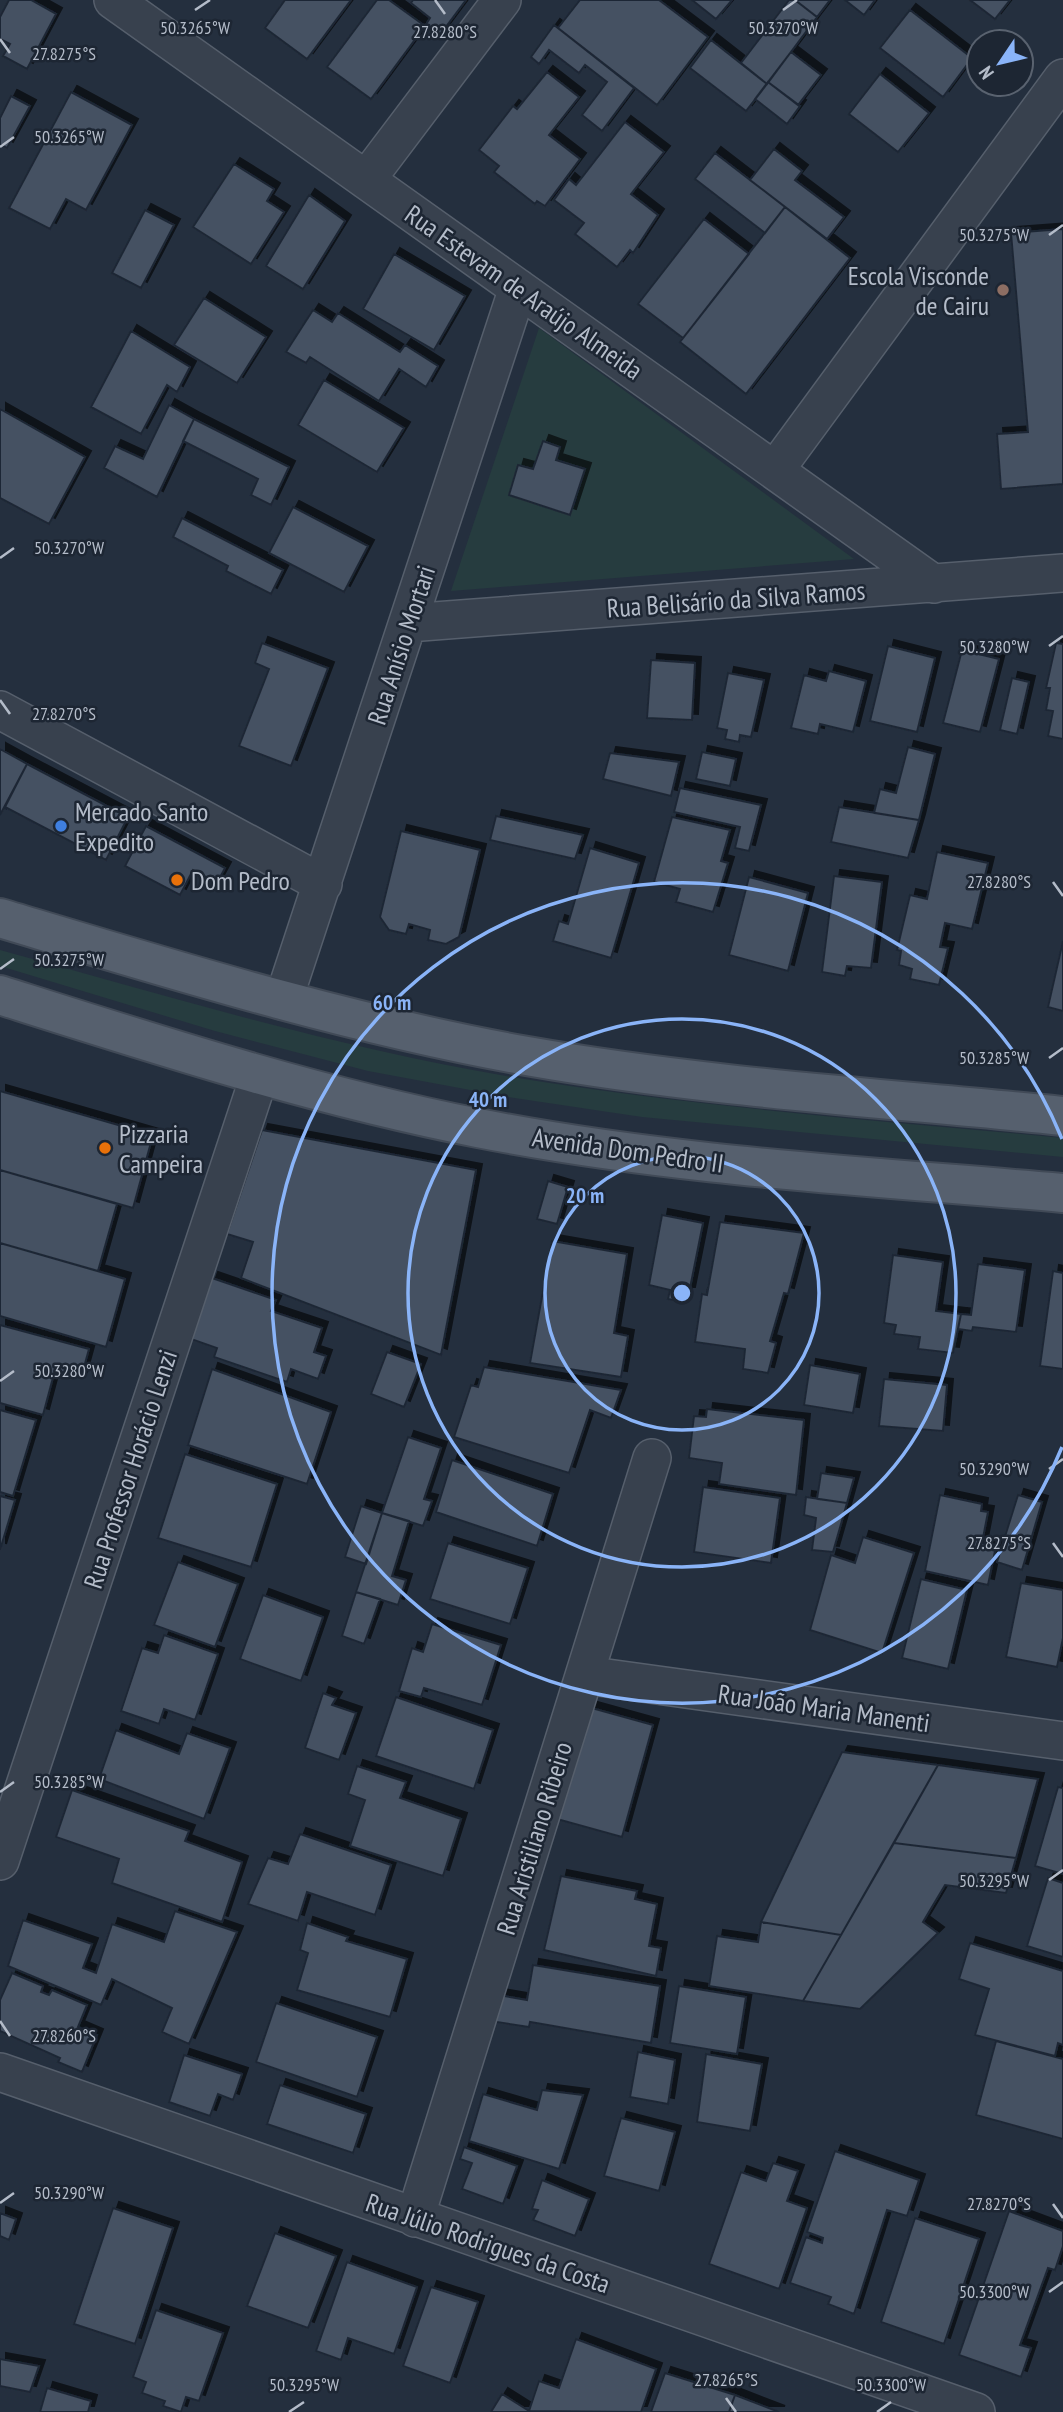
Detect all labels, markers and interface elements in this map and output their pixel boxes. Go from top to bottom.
text: 50.3265°W [160,16,230,39]
text: 50.3270°W [748,16,818,39]
text: 27.8280°S [413,20,477,43]
north arrow [965,28,1035,98]
text: 27.8275°S [32,42,96,65]
text: N [973,62,999,84]
text: 50.3265°W [34,125,104,148]
street label: Rua Estevam de Araújo Almeida [399,197,649,387]
text: 50.3275°W [959,223,1029,246]
place label: Escola Visconde de Cairu [848,259,989,322]
marker: Escola Visconde de Cairu [995,282,1011,298]
text: 50.3270°W [34,536,104,559]
street label: Rua Anísio Mortari [360,561,442,729]
street label: Rua Belisário da Silva Ramos [606,574,866,624]
text: 50.3280°W [959,635,1029,658]
text: 27.8270°S [32,702,96,725]
place label: Mercado Santo Expedito [75,795,208,858]
marker: Mercado Santo Expedito [53,818,69,834]
place label: Dom Pedro [191,864,290,897]
text: 27.8280°S [967,870,1031,893]
marker: Dom Pedro [169,872,185,888]
text: 50.3275°W [34,948,104,971]
text: 60 m [373,989,411,1016]
text: 50.3285°W [959,1046,1029,1069]
text: 40 m [469,1086,507,1113]
place label: Pizzaria Campeira [119,1117,203,1180]
street label: Avenida Dom Pedro II [530,1120,726,1180]
marker: Pizzaria Campeira [97,1140,113,1156]
text: 20 m [566,1182,604,1209]
centre of rings [670,1281,694,1305]
street label: Rua Professor Horácio Lenzi [76,1346,184,1592]
text: 50.3280°W [34,1359,104,1382]
text: 50.3290°W [959,1457,1029,1480]
text: 27.8275°S [967,1531,1031,1554]
street label: Rua João Maria Manenti [716,1677,932,1739]
street label: Rua Aristiliano Ribeiro [489,1738,579,1938]
text: 50.3285°W [34,1770,104,1793]
text: 50.3295°W [959,1869,1029,1892]
text: 27.8260°S [32,2024,96,2047]
text: 50.3290°W [34,2181,104,2204]
street label: Rua Júlio Rodrigues da Costa [362,2186,614,2300]
text: 27.8270°S [967,2192,1031,2215]
text: 50.3300°W [959,2280,1029,2303]
text: 27.8265°S [694,2368,758,2391]
text: 50.3295°W [269,2373,339,2396]
text: 50.3300°W [856,2373,926,2396]

